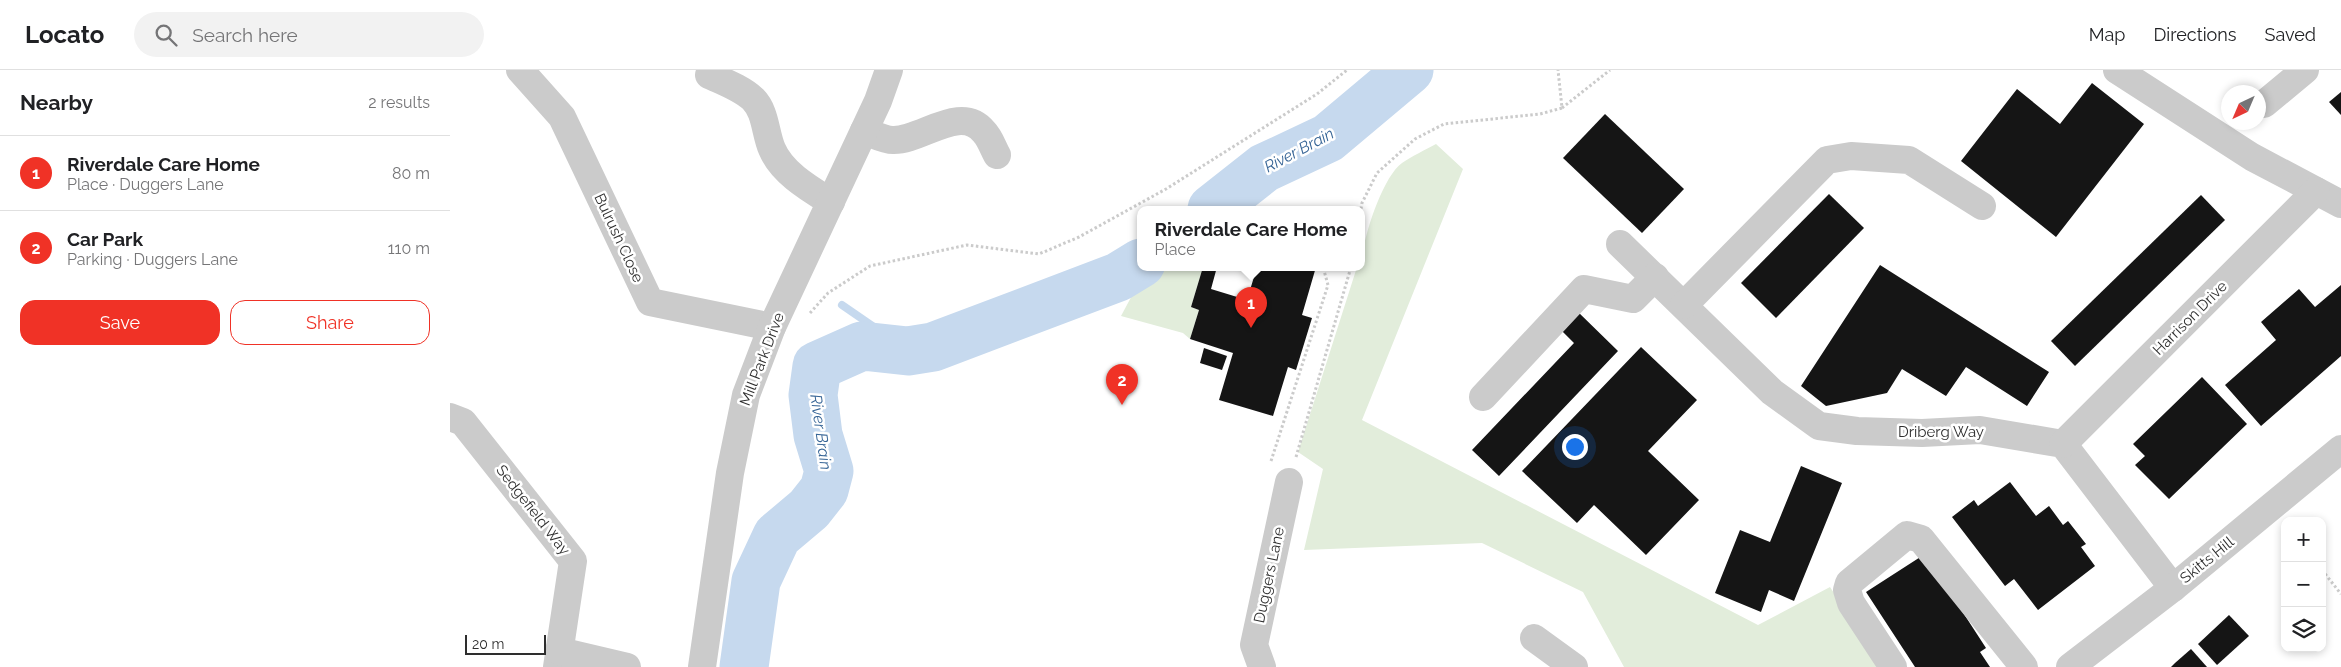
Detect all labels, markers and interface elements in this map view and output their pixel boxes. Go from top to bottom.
search box [134,12,484,57]
text: Locato [25,20,104,49]
icon: search [152,21,180,49]
text: Search here [192,24,298,46]
text: Map [2089,24,2125,45]
text: Directions [2153,24,2237,45]
text: Saved [2265,24,2316,45]
north arrow [2221,85,2266,130]
text: Nearby [20,90,93,115]
text: 2 results [368,93,430,112]
water label: River Brain [1261,124,1337,176]
text: Riverdale Care Home [67,153,260,175]
text: 1 [32,164,40,183]
text: 80 m [392,164,430,183]
text: Place · Duggers Lane [67,175,224,194]
street label: Bulrush Close [590,191,648,286]
popup [1137,206,1365,271]
text: Riverdale Care Home [1155,218,1347,240]
text: Car Park [67,228,143,250]
text: 2 [31,239,41,258]
text: 110 m [388,239,430,258]
text: Place [1155,240,1196,259]
text: Parking · Duggers Lane [67,250,238,269]
street label: Harrison Drive [2149,277,2231,359]
pin: 1 [1235,287,1267,328]
button: Save [20,300,220,345]
button: Share [230,300,430,345]
street label: Mill Park Drive [736,310,788,408]
pin: 2 [1106,364,1138,405]
water label: River Brain [806,393,836,471]
street label: Driberg Way [1898,423,1984,441]
your location [1562,434,1588,460]
street label: Sedgefield Way [492,461,574,559]
map controls [2281,517,2326,652]
button: + [2281,517,2326,562]
street label: Duggers Lane [1250,525,1288,625]
street label: Skitts Hill [2176,532,2238,587]
button: − [2281,562,2326,607]
button: layers [2281,607,2326,652]
scale bar [465,632,546,655]
text: 20 m [472,636,504,652]

